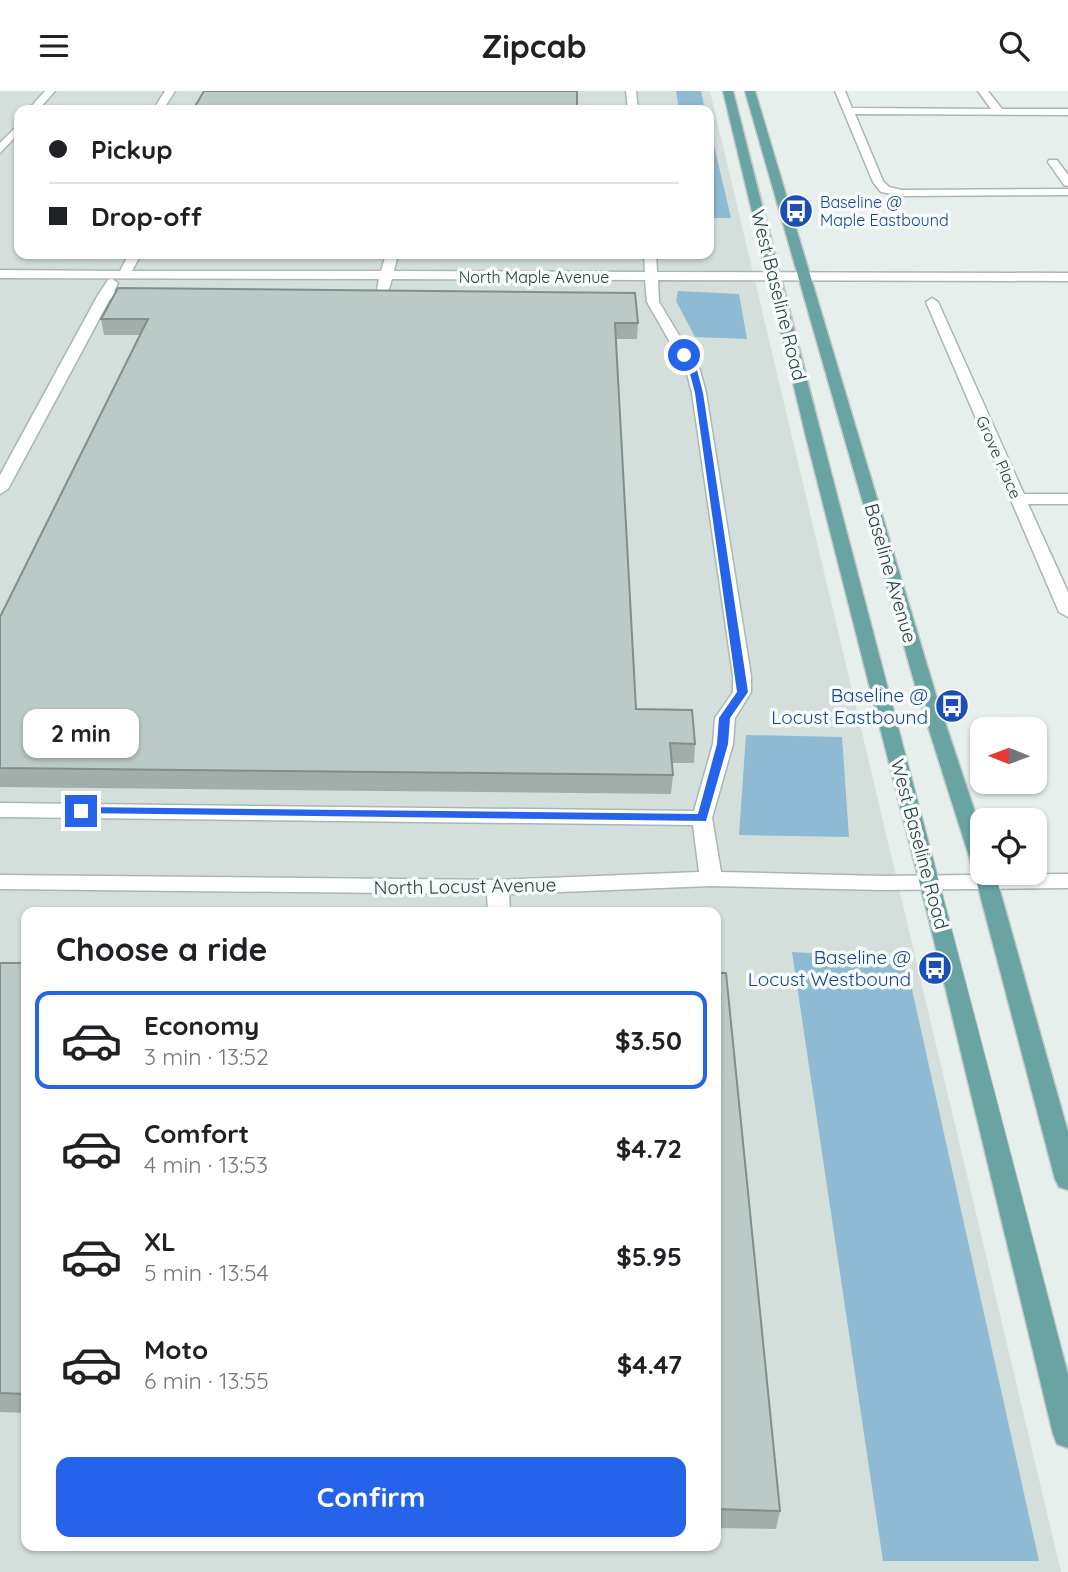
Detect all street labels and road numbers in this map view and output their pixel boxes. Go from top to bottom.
street label: West Baseline Road [746,207,812,383]
street label: North Maple Avenue [459,267,609,287]
street label: Grove Place [972,412,1026,502]
street label: Baseline Avenue [860,501,922,645]
street label: West Baseline Road [886,756,954,932]
street label: North Locust Avenue [373,872,557,900]

